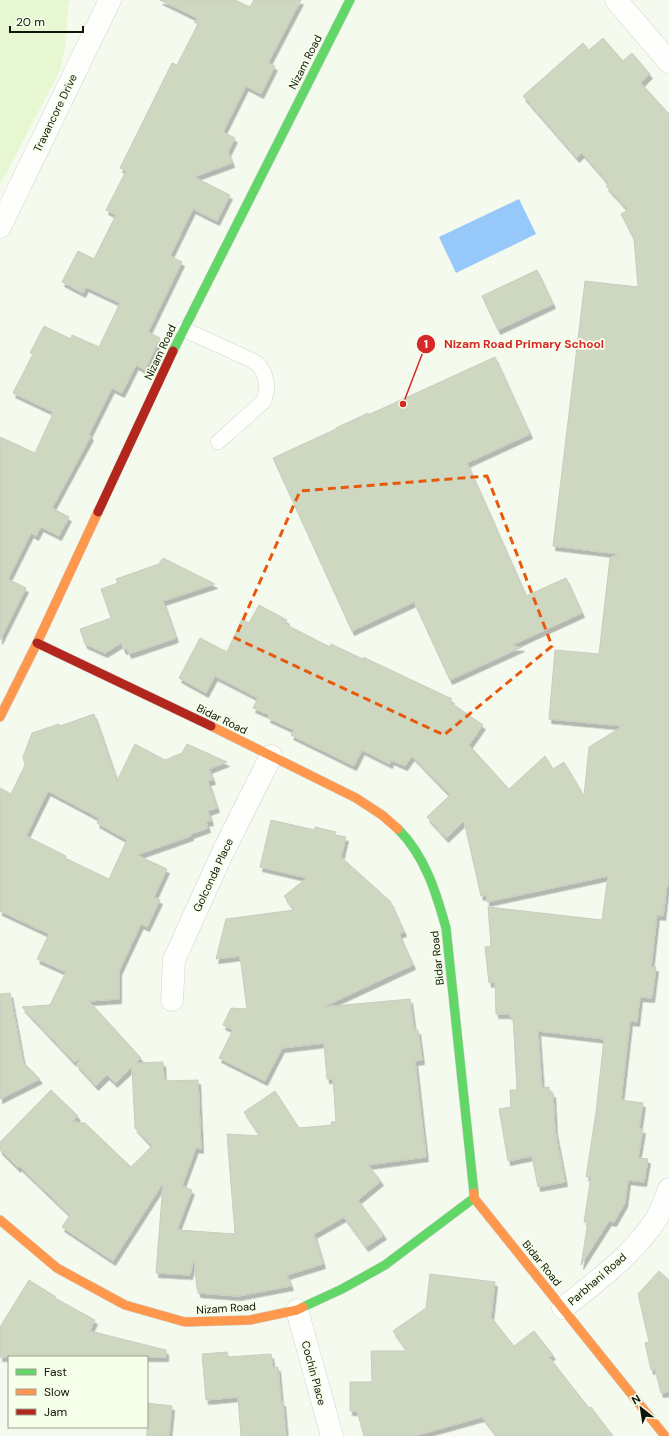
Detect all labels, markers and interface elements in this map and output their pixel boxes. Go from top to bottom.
scale bar [10,8,83,34]
text: 20 m [16,14,45,30]
street label: Nizam Road [285,32,325,92]
street label: Travancore Drive [30,72,80,154]
street label: Nizam Road [141,322,179,382]
callout: Nizam Road Primary School [416,332,612,356]
text: 1 [424,336,428,352]
text: Nizam Road Primary School [444,336,604,352]
street label: Bidar Road [194,701,250,737]
street label: Golconda Place [190,836,236,914]
street label: Bidar Road [427,930,447,986]
street label: Bidar Road [519,1237,565,1289]
street label: Parbhani Road [565,1250,629,1308]
street label: Nizam Road [196,1299,256,1317]
street label: Cochin Place [299,1339,329,1407]
legend [8,1356,148,1428]
text: Fast [44,1364,67,1380]
text: Slow [44,1384,70,1400]
north arrow [621,1388,661,1428]
text: N [629,1391,643,1407]
text: Jam [44,1404,67,1420]

